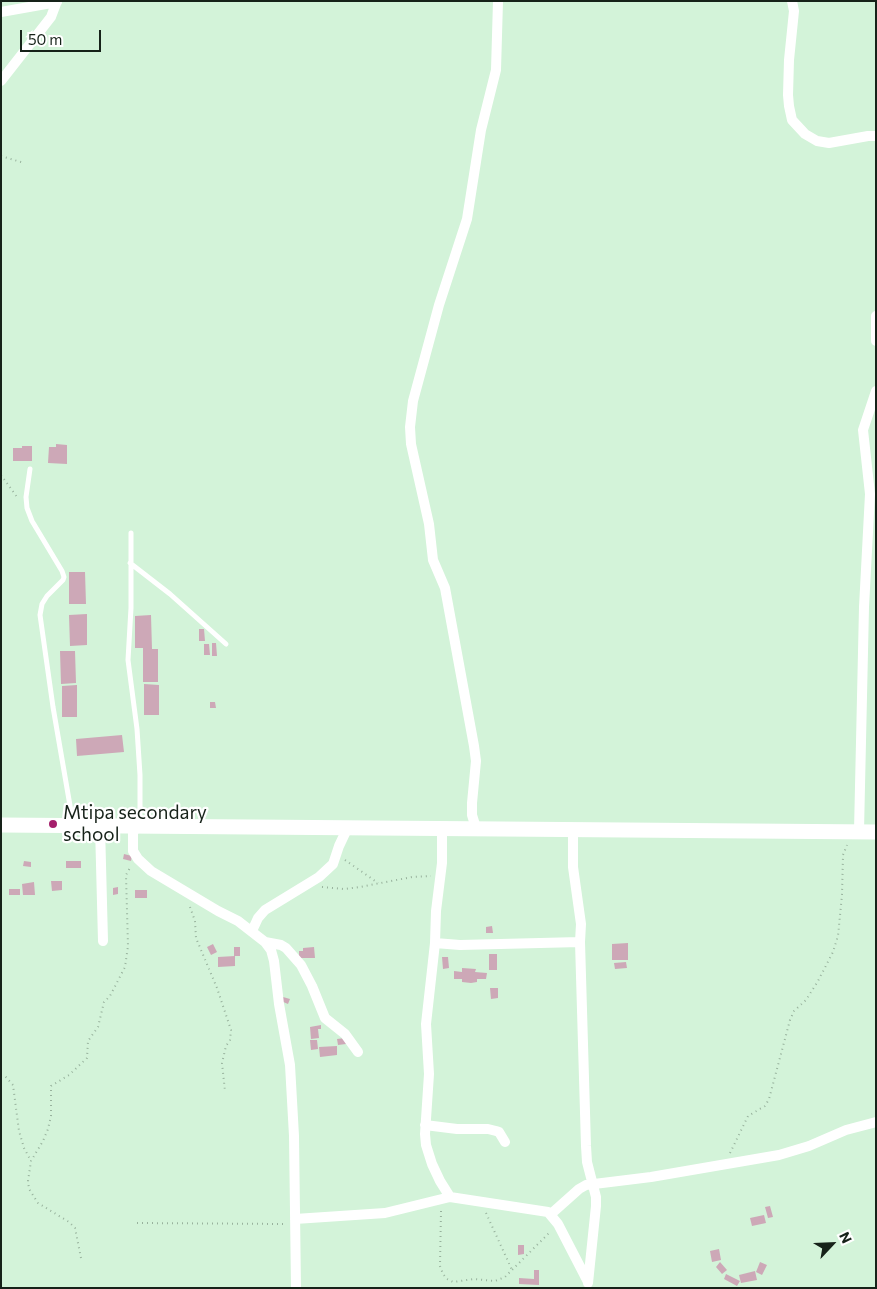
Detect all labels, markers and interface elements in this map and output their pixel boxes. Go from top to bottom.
scale bar [22,20,104,52]
text: 50 m [28,30,62,48]
place label: Mtipa secondary school [63,802,207,846]
marker: Mtipa secondary school [47,818,59,830]
north arrow [807,1219,857,1269]
text: N [836,1229,856,1246]

